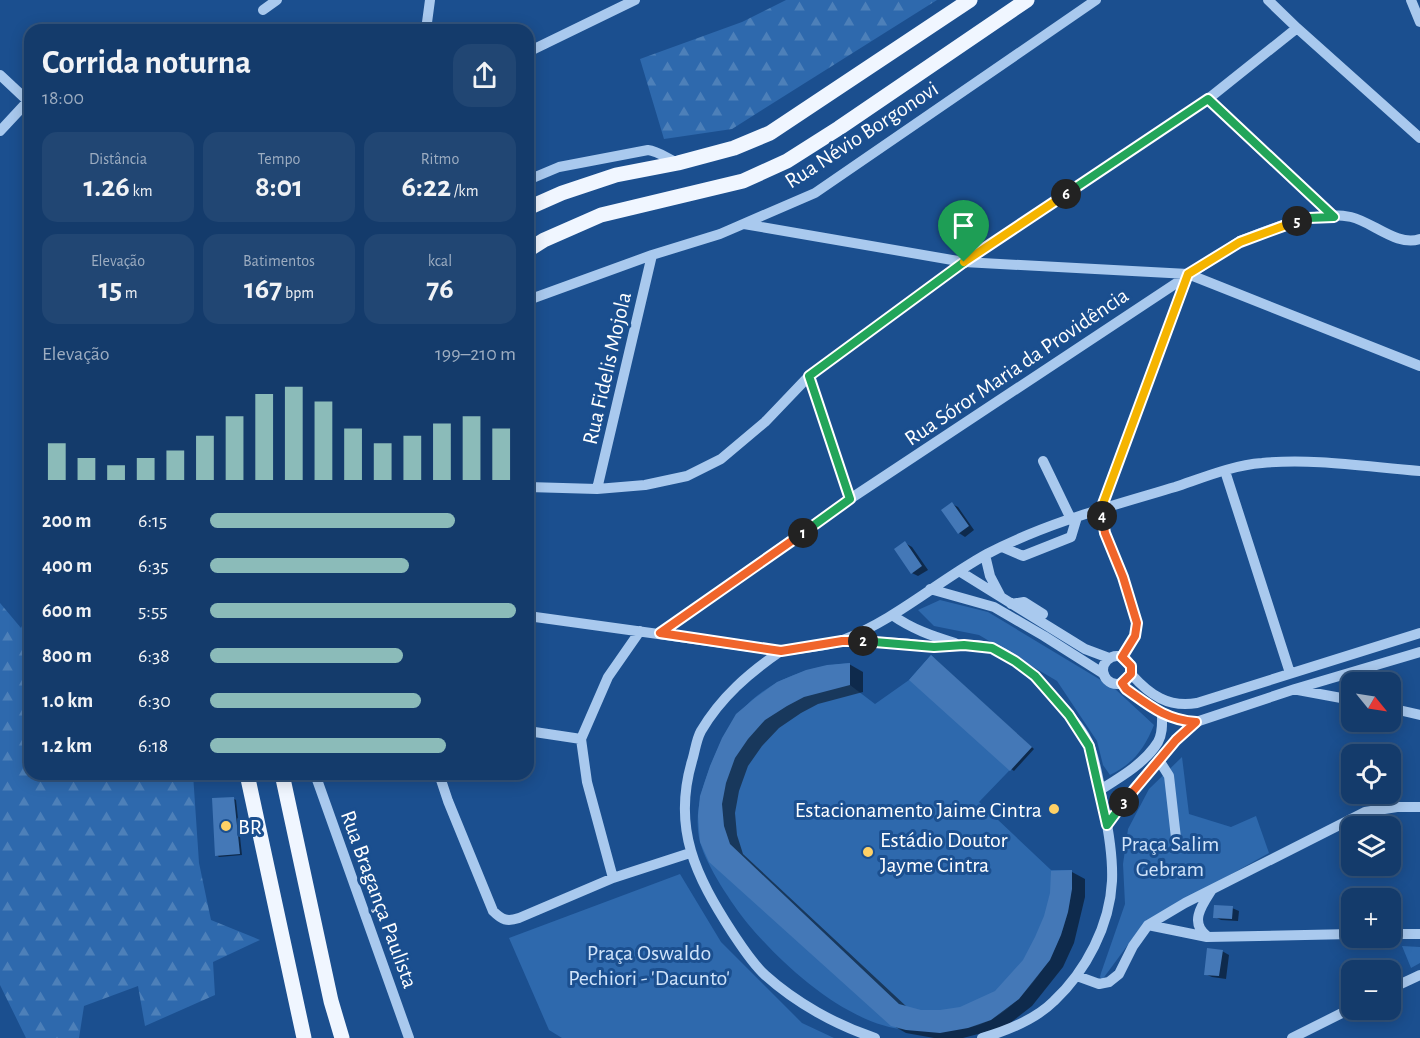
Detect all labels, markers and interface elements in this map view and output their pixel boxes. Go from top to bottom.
button: share [453,44,516,107]
text: Corrida noturna [42,47,251,80]
street label: Rua Névio Borgonovi [781,77,942,192]
text: 18:00 [42,88,84,108]
text: Distância [89,151,147,167]
text: Tempo [258,151,300,167]
text: Ritmo [421,151,459,167]
text: 1.26 [83,172,130,202]
text: 8:01 [255,172,303,202]
text: 6:22 [402,172,451,202]
pin: 6 [1051,179,1081,209]
text: km [130,183,153,199]
text: /km [451,183,478,199]
text: 6 [1062,186,1070,202]
pin [938,200,989,262]
pin: 5 [1282,206,1312,236]
icon: arrive [947,209,980,242]
text: 5 [1294,213,1300,229]
text: Elevação [91,253,145,269]
text: Batimentos [243,253,315,269]
text: kcal [428,253,452,269]
text: 15 [98,274,122,304]
text: 167 [244,274,282,304]
text: 76 [426,274,454,304]
street label: Rua Sóror Maria da Providência [901,284,1132,450]
text: m [122,285,138,301]
text: bpm [282,285,314,301]
street label: Rua Fidelis Mojola [579,290,635,447]
text: Elevação [42,344,110,364]
text: 199–210 m [435,344,516,364]
pin: 4 [1087,501,1117,531]
text: 4 [1098,508,1106,524]
text: 200 m [42,511,91,531]
text: 6:15 [138,511,167,531]
pin: 1 [788,518,818,548]
text: 1 [800,525,806,541]
text: 400 m [42,556,92,576]
text: 6:35 [138,556,169,576]
text: 600 m [42,601,92,621]
text: 5:55 [138,601,168,621]
pin: 2 [848,626,878,656]
text: 2 [859,633,867,649]
text: 800 m [42,646,92,666]
text: 6:38 [138,646,170,666]
north arrow [1341,672,1401,732]
map controls [1341,672,1401,1020]
text: 1.0 km [42,691,93,711]
text: 6:30 [138,691,171,711]
text: 1.2 km [42,736,92,756]
text: 6:18 [138,736,168,756]
button: locate [1341,744,1401,804]
pin: 3 [1109,787,1139,817]
text: 3 [1121,794,1127,810]
place label: Estacionamento Jaime Cintra [795,799,1042,821]
marker: Estacionamento Jaime Cintra [1047,802,1061,816]
street label: Rua Bragança Paulista [337,807,421,991]
place label: BR [238,816,262,838]
button: layers [1341,816,1401,876]
marker: BR [219,819,233,833]
place label: Estádio Doutor Jayme Cintra [880,829,1008,876]
park label: Praça Salim Gebram [1121,833,1219,880]
marker: Estádio Doutor Jayme Cintra [861,845,875,859]
button: + [1341,888,1401,948]
park label: Praça Oswaldo Pechiori - 'Dacunto' [568,942,730,989]
button: − [1341,960,1401,1020]

